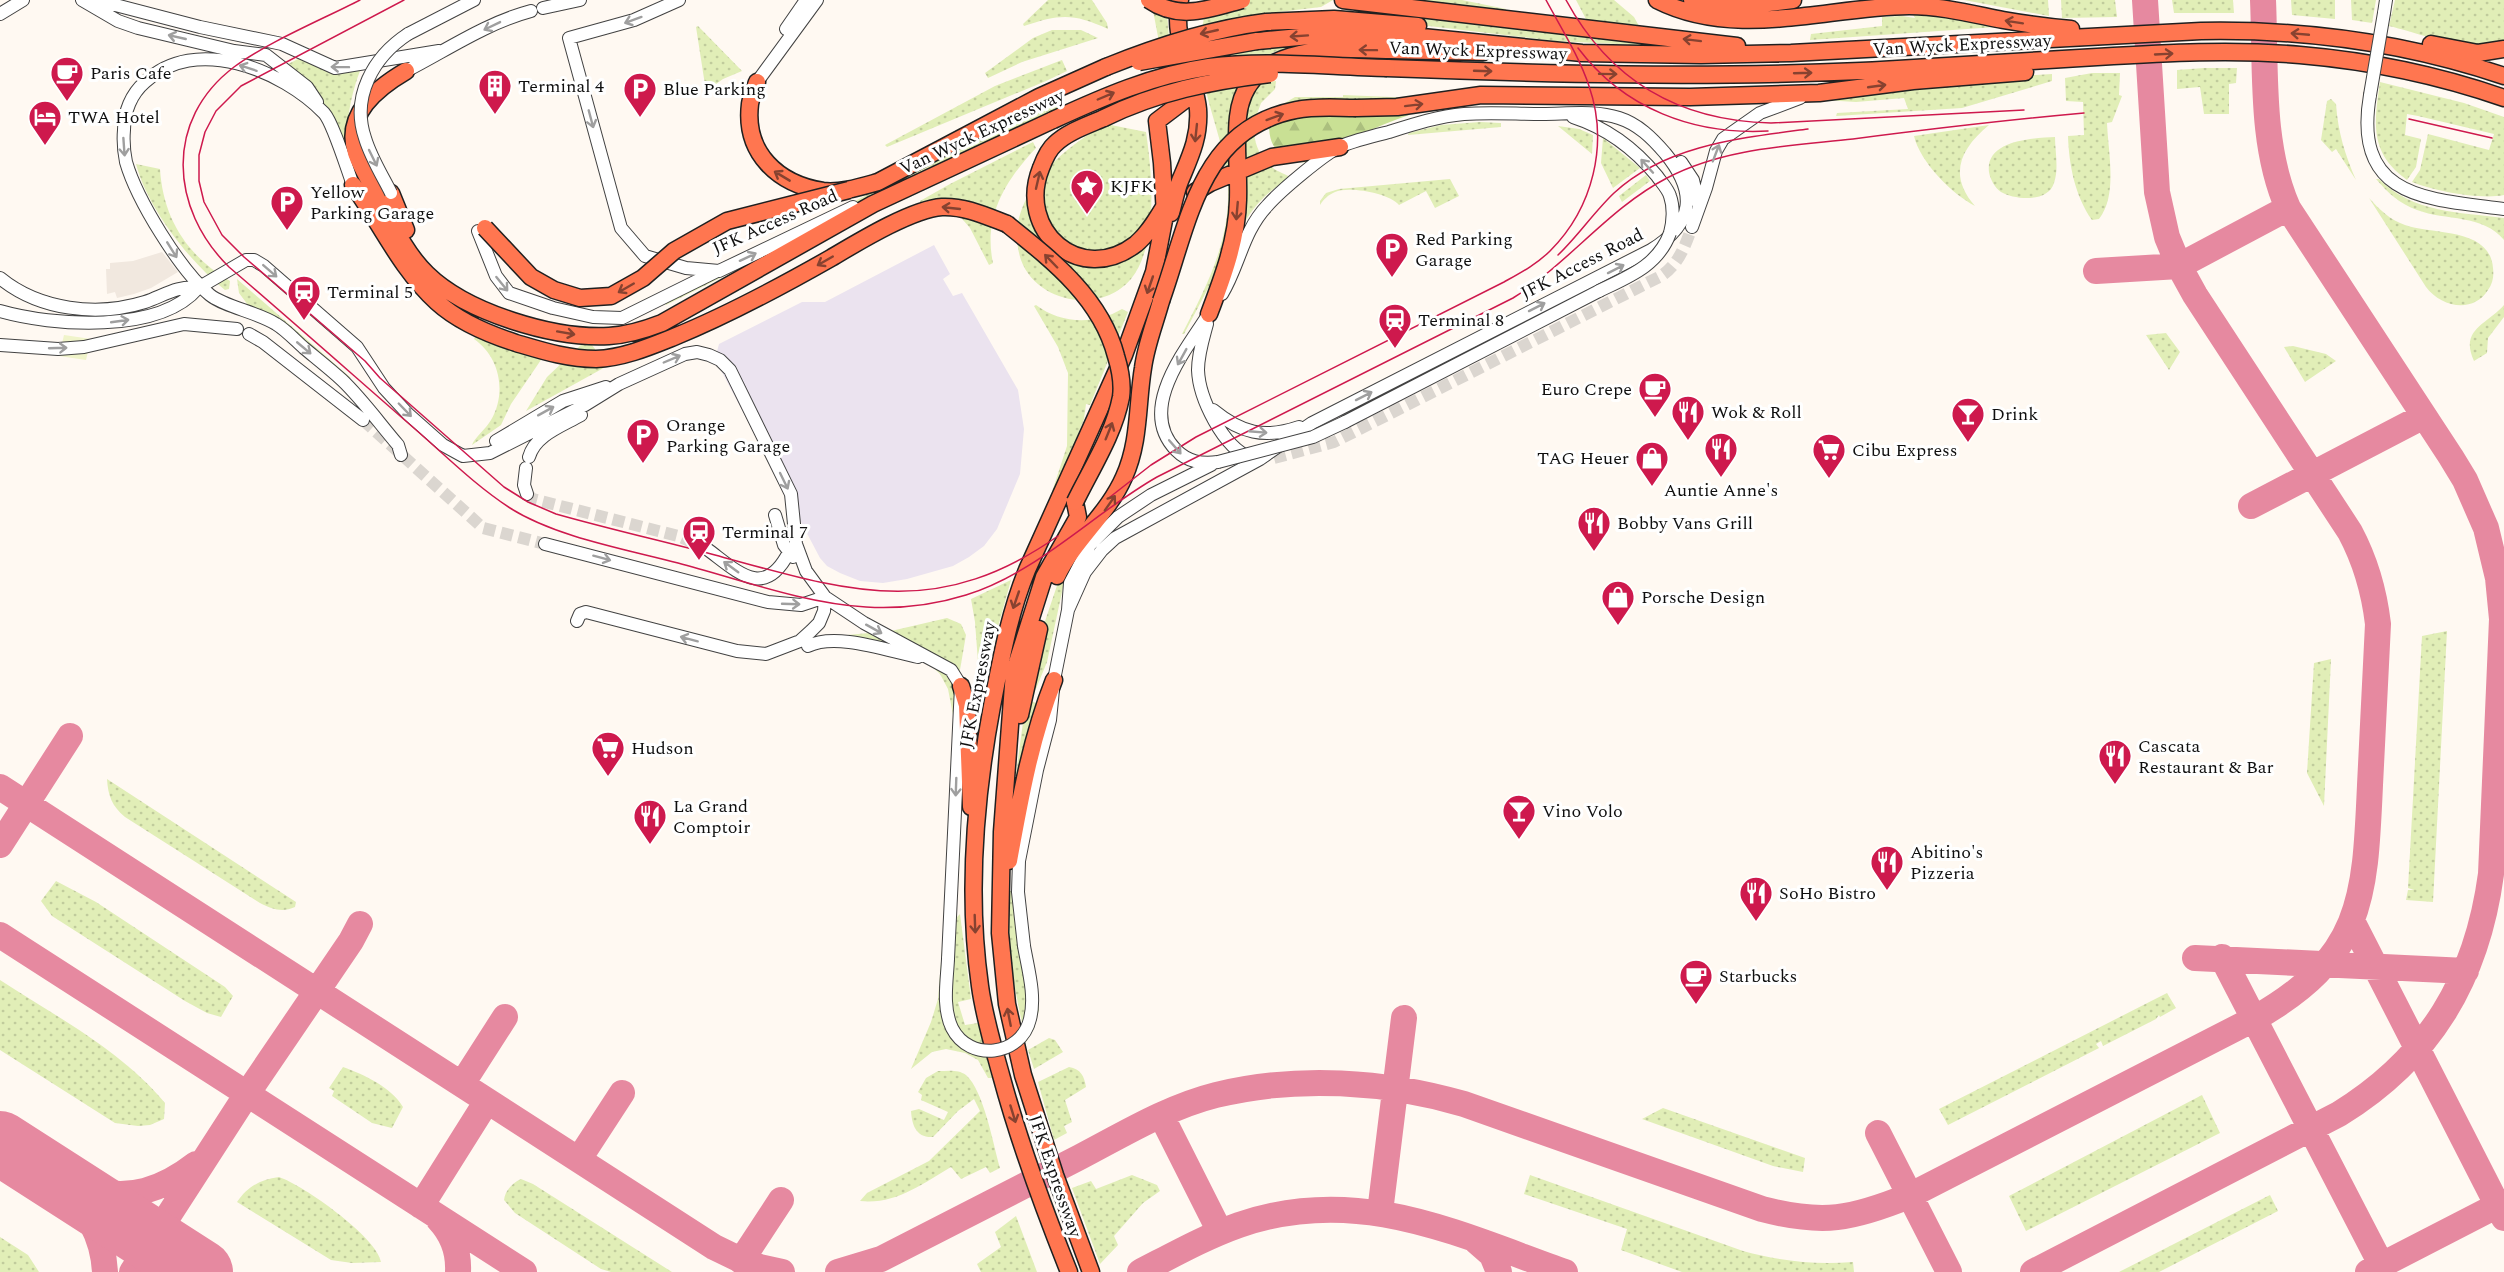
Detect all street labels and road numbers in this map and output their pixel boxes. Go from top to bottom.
street label: Van Wyck Expressway [1872,27,2053,63]
street label: Van Wyck Expressway [1388,34,1569,68]
street label: Van Wyck Expressway [895,81,1070,182]
street label: JFK Access Road [708,182,842,262]
street label: JFK Access Road [1516,221,1648,307]
street label: JFK Expressway [953,618,1004,751]
street label: JFK Expressway [1021,1111,1089,1242]

